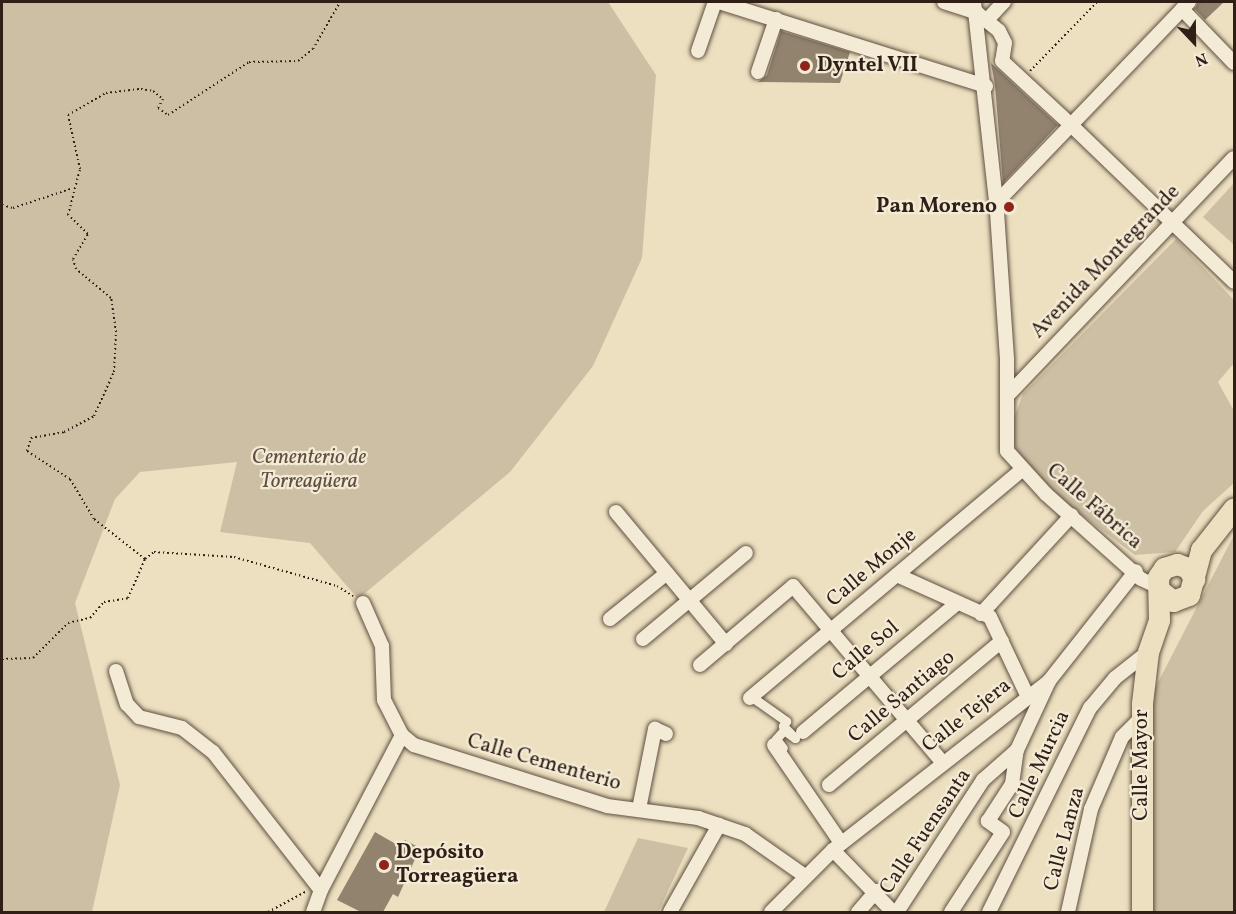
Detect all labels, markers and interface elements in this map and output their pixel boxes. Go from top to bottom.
north arrow [1164,12,1224,72]
text: N [1191,46,1210,71]
place label: Dyntel VII [817,53,918,79]
marker: Dyntel VII [798,59,812,73]
street label: Avenida Montegrande [1026,180,1186,344]
place label: Pan Moreno [876,194,997,220]
marker: Pan Moreno [1002,200,1016,214]
park label: Cementerio de Torreagüera [252,445,366,495]
street label: Calle Fábrica [1041,459,1147,555]
street label: Calle Monje [822,523,922,613]
street label: Calle Sol [827,616,905,686]
street label: Calle Santiago [844,645,960,749]
street label: Calle Tejera [917,673,1017,759]
street label: Calle Murcia [1004,707,1076,823]
street label: Calle Mayor [1129,709,1155,821]
street label: Calle Cementerio [464,729,624,797]
street label: Calle Fuensanta [875,764,977,900]
street label: Calle Lanza [1039,784,1091,894]
place label: Depósito Torreagüera [396,840,519,890]
marker: Depósito Torreagüera [377,858,391,872]

